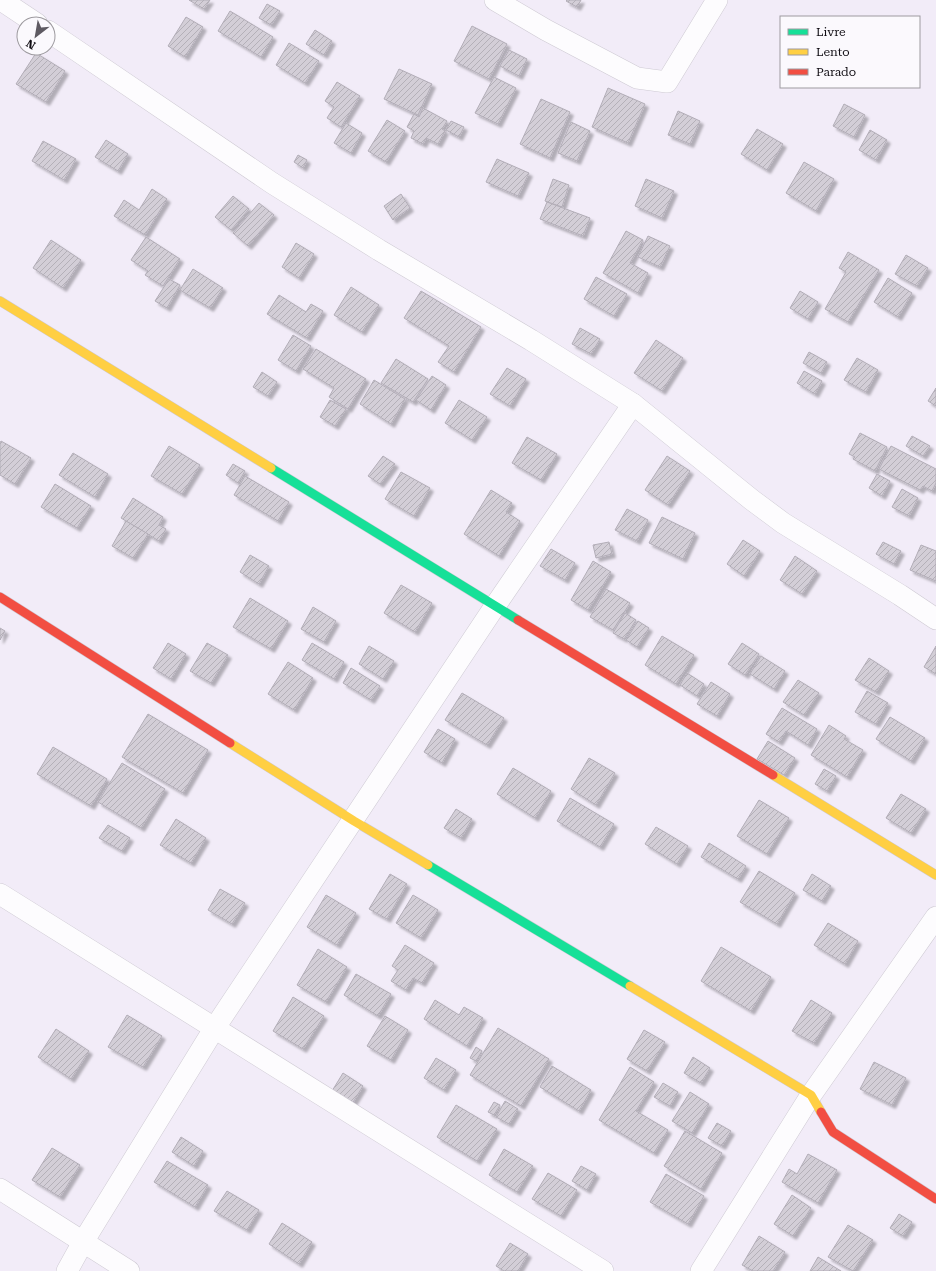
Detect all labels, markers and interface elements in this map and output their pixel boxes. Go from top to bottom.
north arrow [16,16,56,56]
legend [780,16,920,88]
text: Livre [816,25,846,39]
text: N [24,36,38,52]
text: Lento [816,45,850,59]
text: Parado [816,65,856,79]

